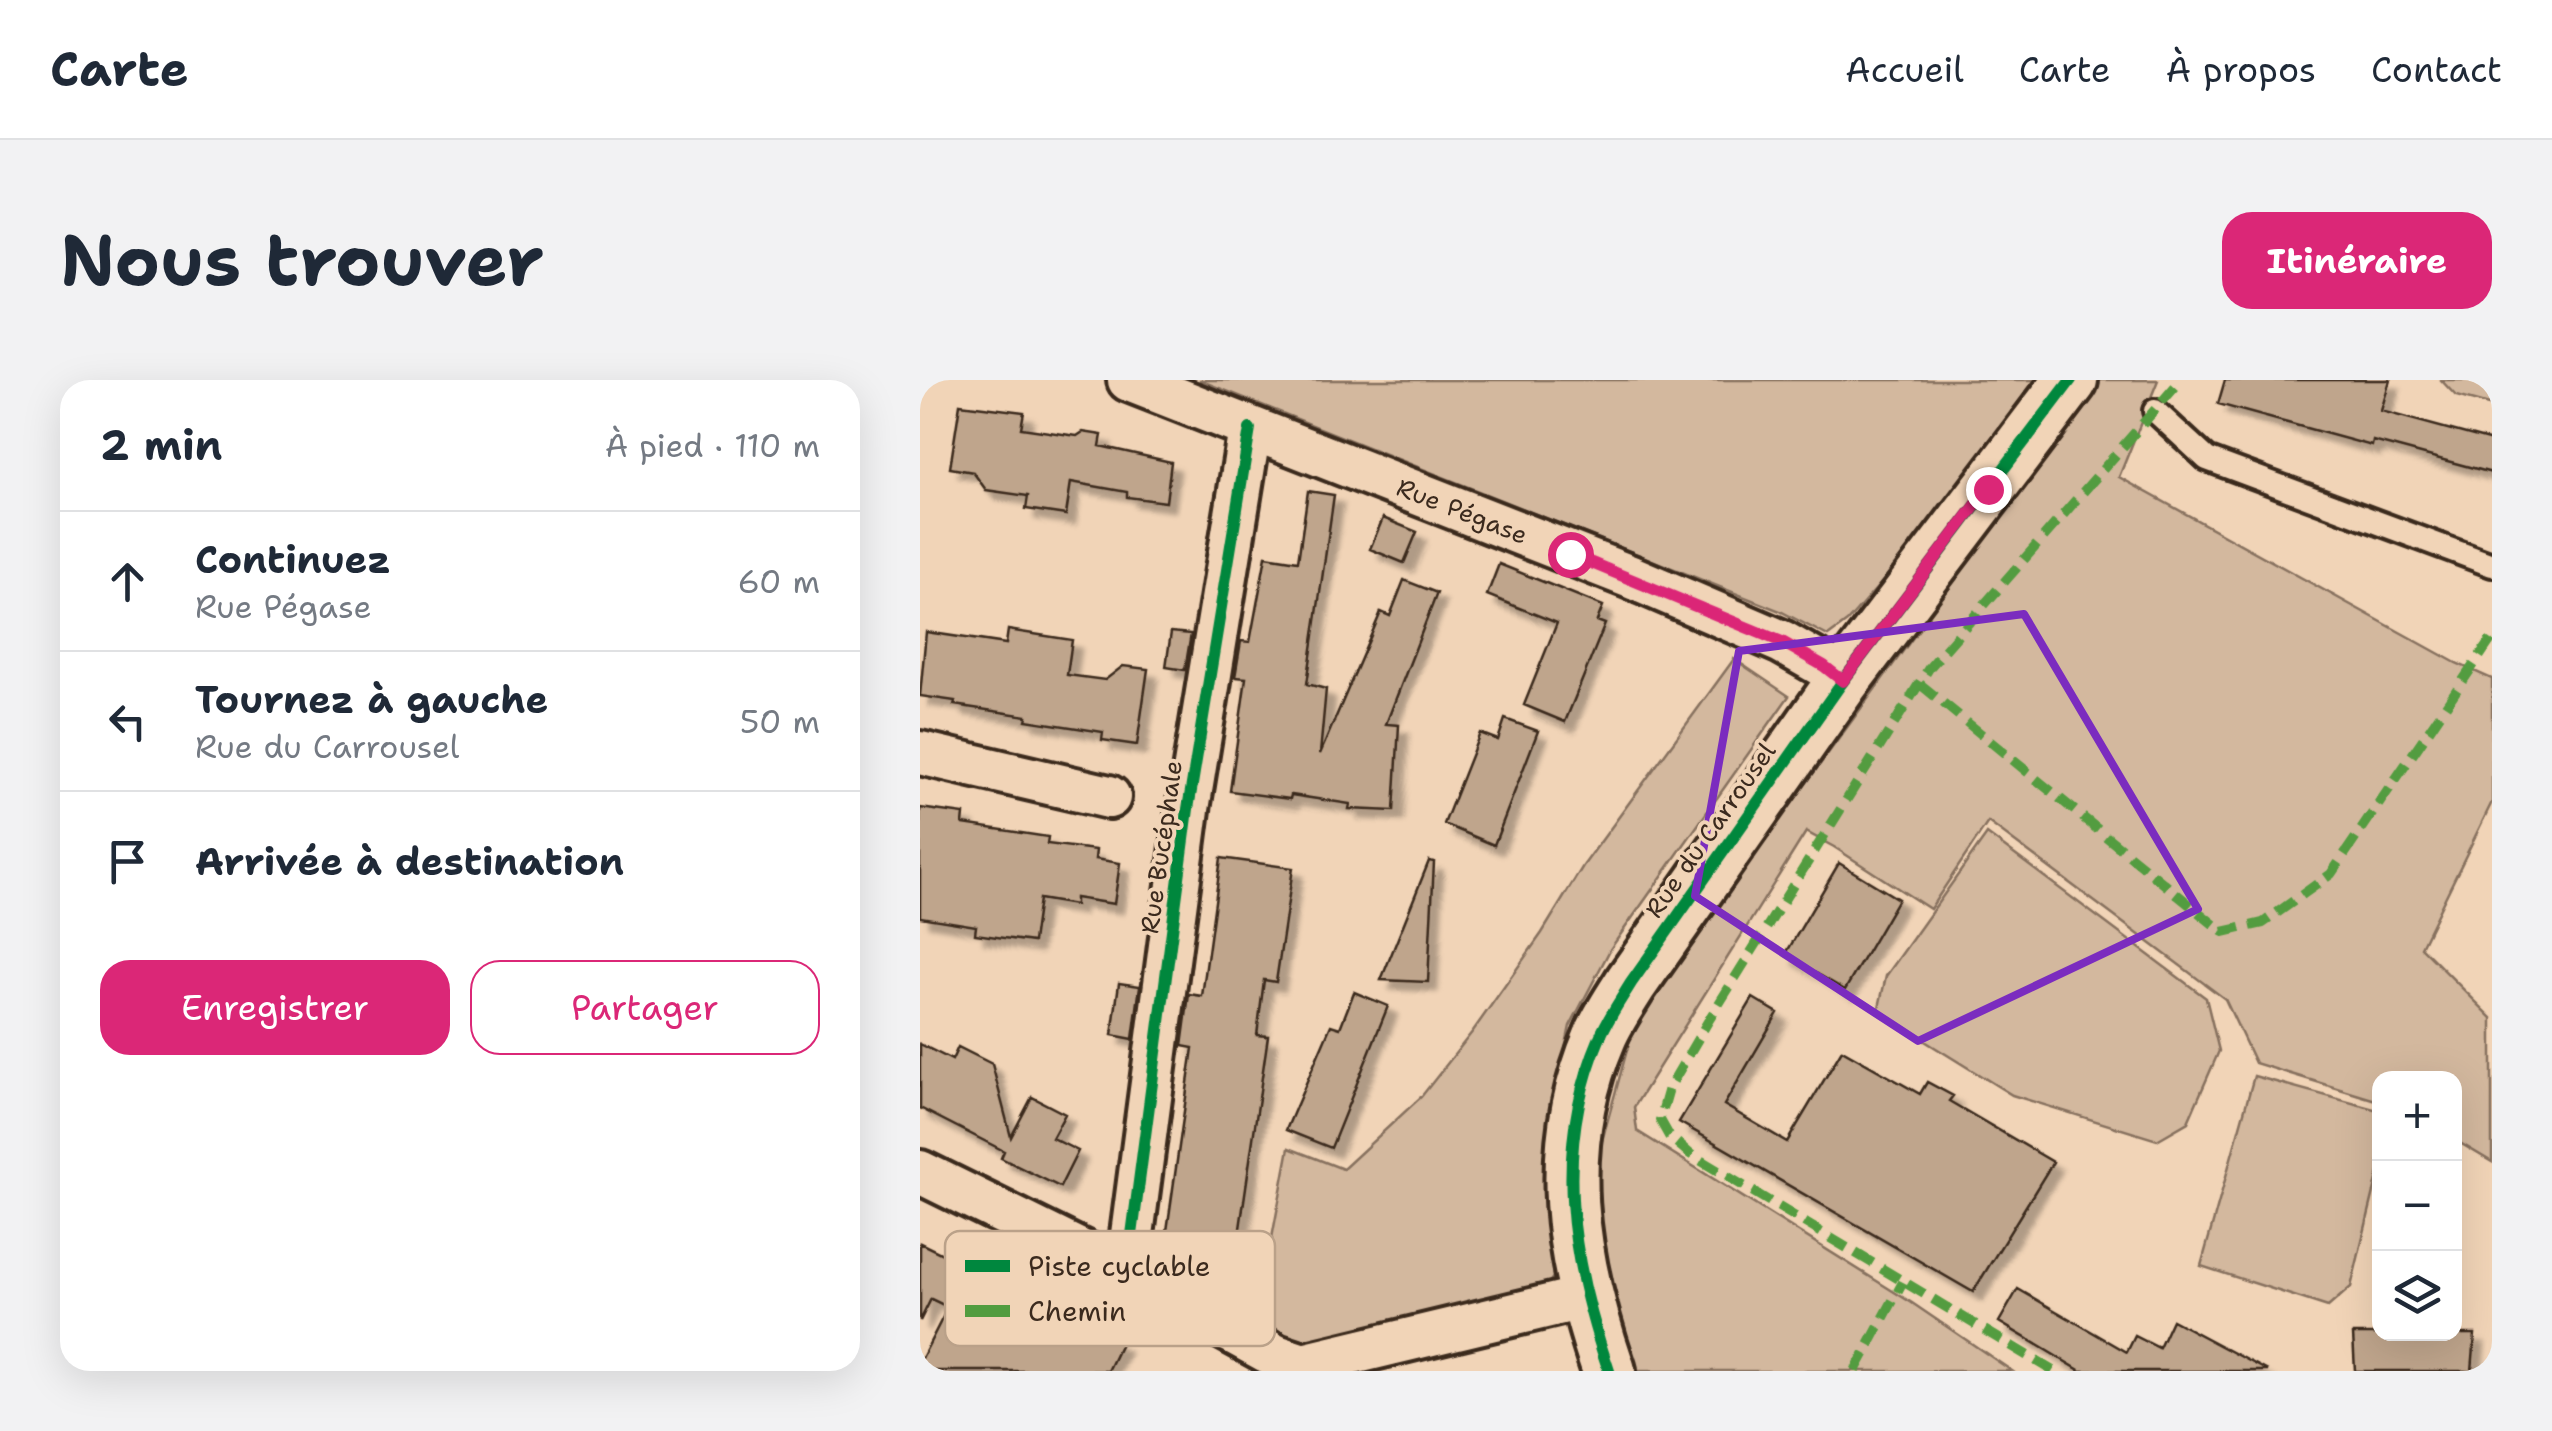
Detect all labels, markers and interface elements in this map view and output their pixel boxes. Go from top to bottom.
text: Carte [50,37,189,101]
text: Accueil [1845,46,1964,93]
text: Carte [2019,46,2111,93]
text: À propos [2166,46,2316,93]
text: Contact [2371,46,2502,93]
button: Itinéraire [2222,212,2492,309]
text: Nous trouver [60,214,544,307]
text: 2 min [100,417,222,473]
text: À pied · 110 m [605,424,820,467]
route end [1966,467,2012,513]
street label: Rue Pégase [1392,470,1533,552]
route start [1548,532,1594,578]
text: Continuez [195,534,391,585]
icon: ahead [100,554,155,609]
text: 60 m [738,560,820,603]
text: Rue Pégase [195,585,372,628]
text: Tournez à gauche [195,674,548,725]
icon: left [100,694,155,749]
text: 50 m [740,700,820,743]
text: Rue du Carrousel [195,725,459,768]
street label: Rue du Carrousel [1637,735,1783,924]
street label: Rue Bucéphale [1132,758,1190,936]
icon: arrive [100,834,155,889]
text: Arrivée à destination [195,836,624,887]
button: Enregistrer [100,960,450,1055]
button: Partager [470,960,820,1055]
map controls [2372,1071,2462,1341]
button: + [2372,1071,2462,1161]
button: − [2372,1161,2462,1251]
legend [945,1231,1275,1346]
text: Piste cyclable [1028,1247,1211,1285]
button: layers [2372,1251,2462,1341]
text: Chemin [1028,1292,1126,1330]

